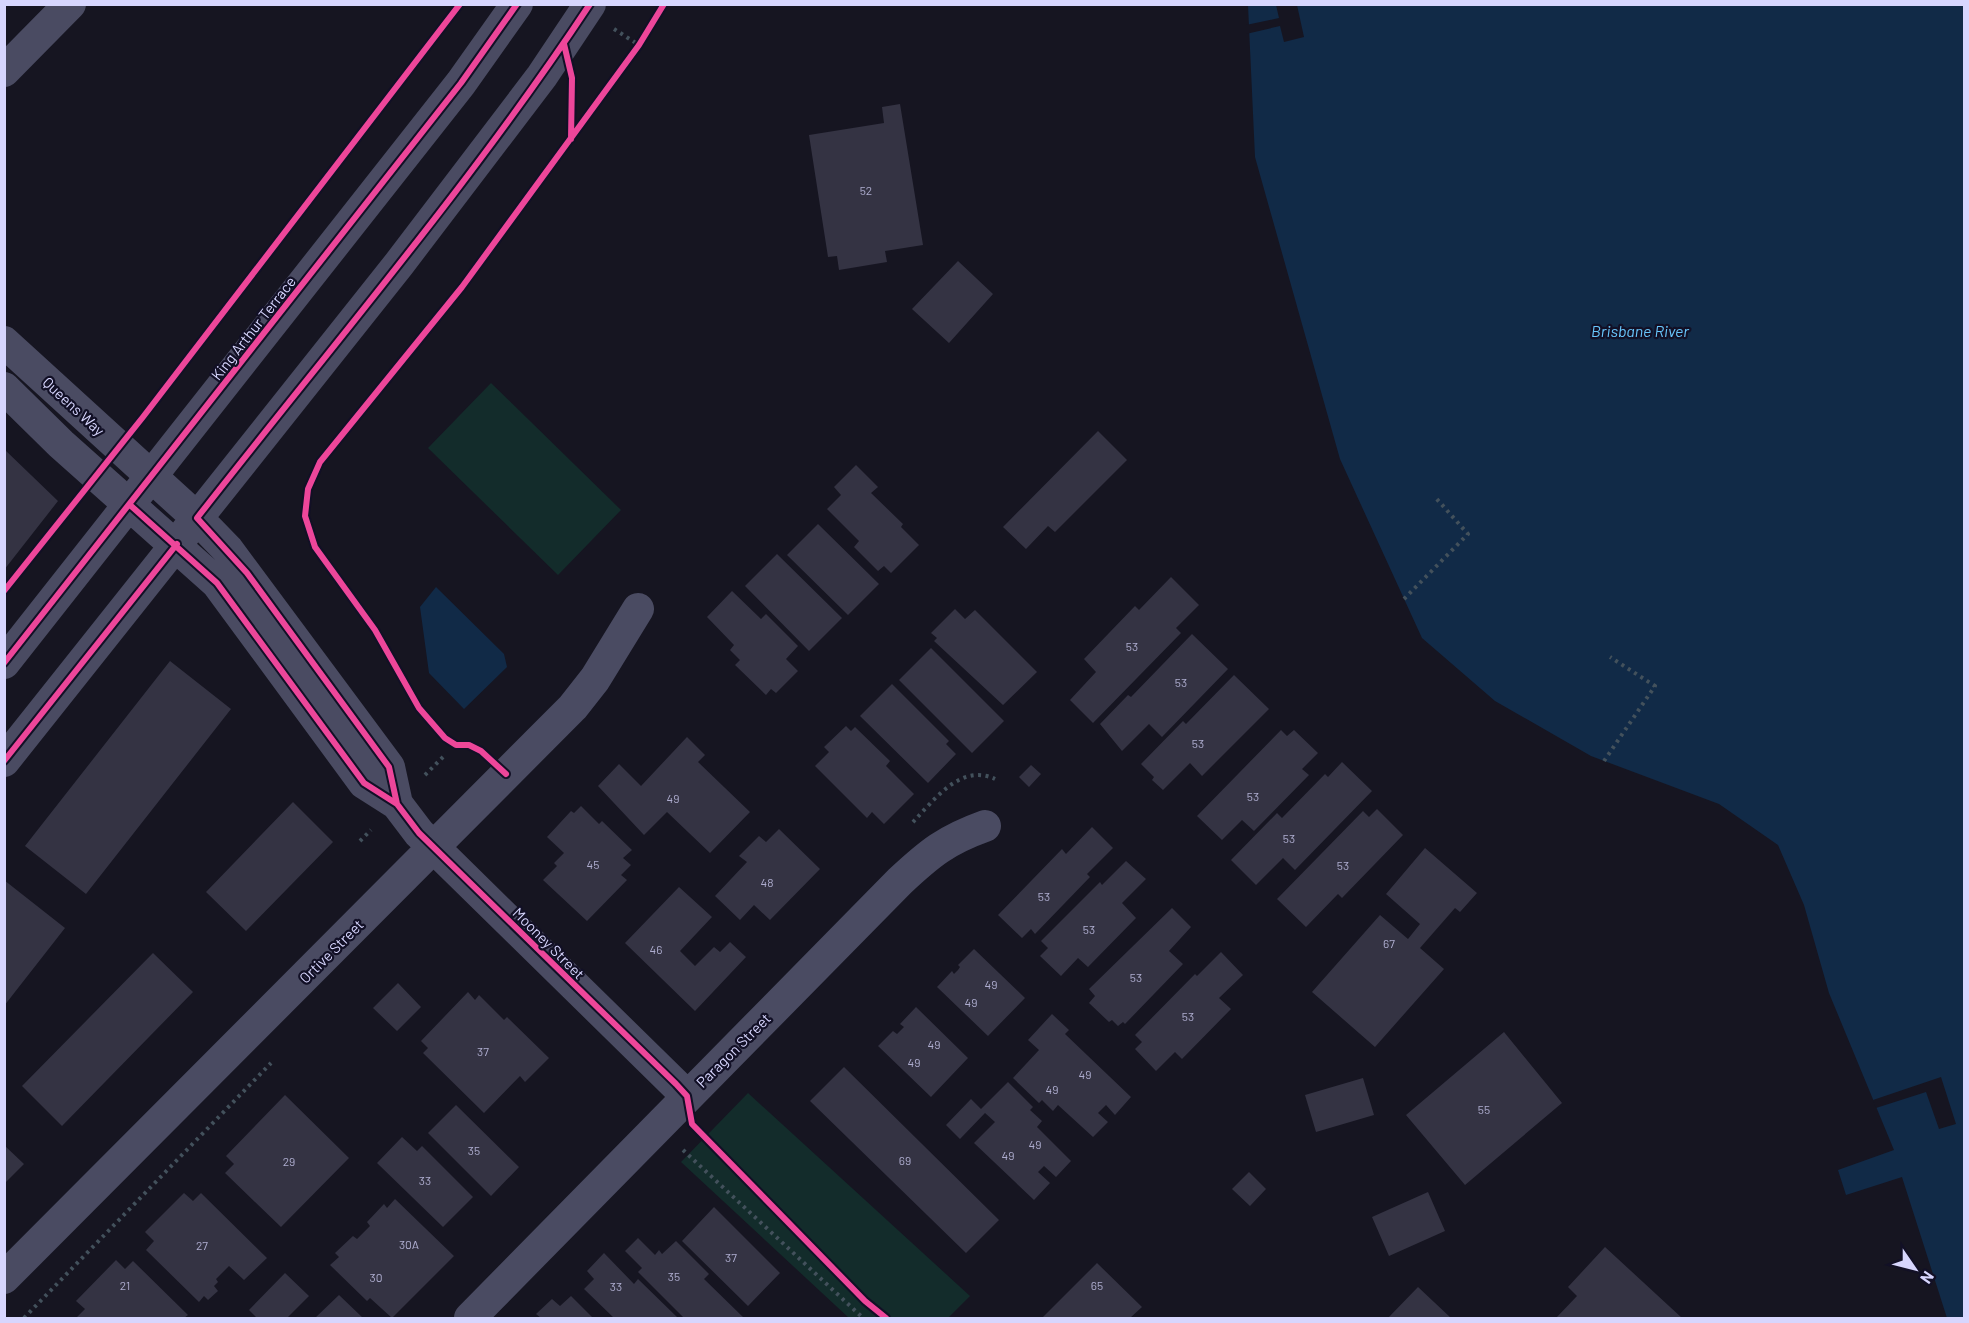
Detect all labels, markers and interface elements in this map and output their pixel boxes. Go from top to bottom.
house number: 52 [860,183,872,197]
street label: King Arthur Terrace [207,273,299,383]
water label: Brisbane River [1591,321,1690,340]
street label: Queens Way [39,373,109,439]
house number: 53 [1126,639,1138,653]
house number: 53 [1175,675,1187,689]
house number: 53 [1192,736,1204,750]
house number: 53 [1247,789,1259,803]
house number: 49 [667,791,679,805]
house number: 53 [1283,831,1295,845]
house number: 45 [587,857,599,871]
house number: 53 [1337,858,1349,872]
house number: 48 [761,875,773,889]
house number: 53 [1038,889,1050,903]
street label: Mooney Street [509,903,589,983]
street label: Ortive Street [295,915,367,987]
house number: 53 [1083,922,1095,936]
house number: 67 [1383,936,1395,950]
house number: 46 [650,942,662,956]
house number: 53 [1130,970,1142,984]
house number: 49 [985,977,997,991]
house number: 49 [965,995,977,1009]
street label: Paragon Street [692,1009,774,1091]
house number: 53 [1182,1009,1194,1023]
house number: 49 [928,1037,940,1051]
house number: 37 [477,1044,489,1058]
house number: 49 [908,1055,920,1069]
house number: 49 [1079,1067,1091,1081]
house number: 49 [1046,1082,1058,1096]
house number: 55 [1478,1102,1490,1116]
house number: 49 [1029,1137,1041,1151]
house number: 35 [468,1143,480,1157]
house number: 49 [1002,1148,1014,1162]
house number: 69 [899,1153,911,1167]
house number: 29 [283,1154,295,1168]
house number: 33 [419,1173,431,1187]
house number: 30A [399,1237,419,1251]
house number: 27 [196,1238,208,1252]
north arrow [1885,1239,1945,1299]
house number: 37 [725,1250,737,1264]
text: N [1917,1268,1939,1288]
house number: 35 [668,1269,680,1283]
house number: 30 [370,1270,382,1284]
house number: 21 [120,1278,130,1292]
house number: 65 [1091,1278,1103,1292]
house number: 33 [610,1279,622,1293]

